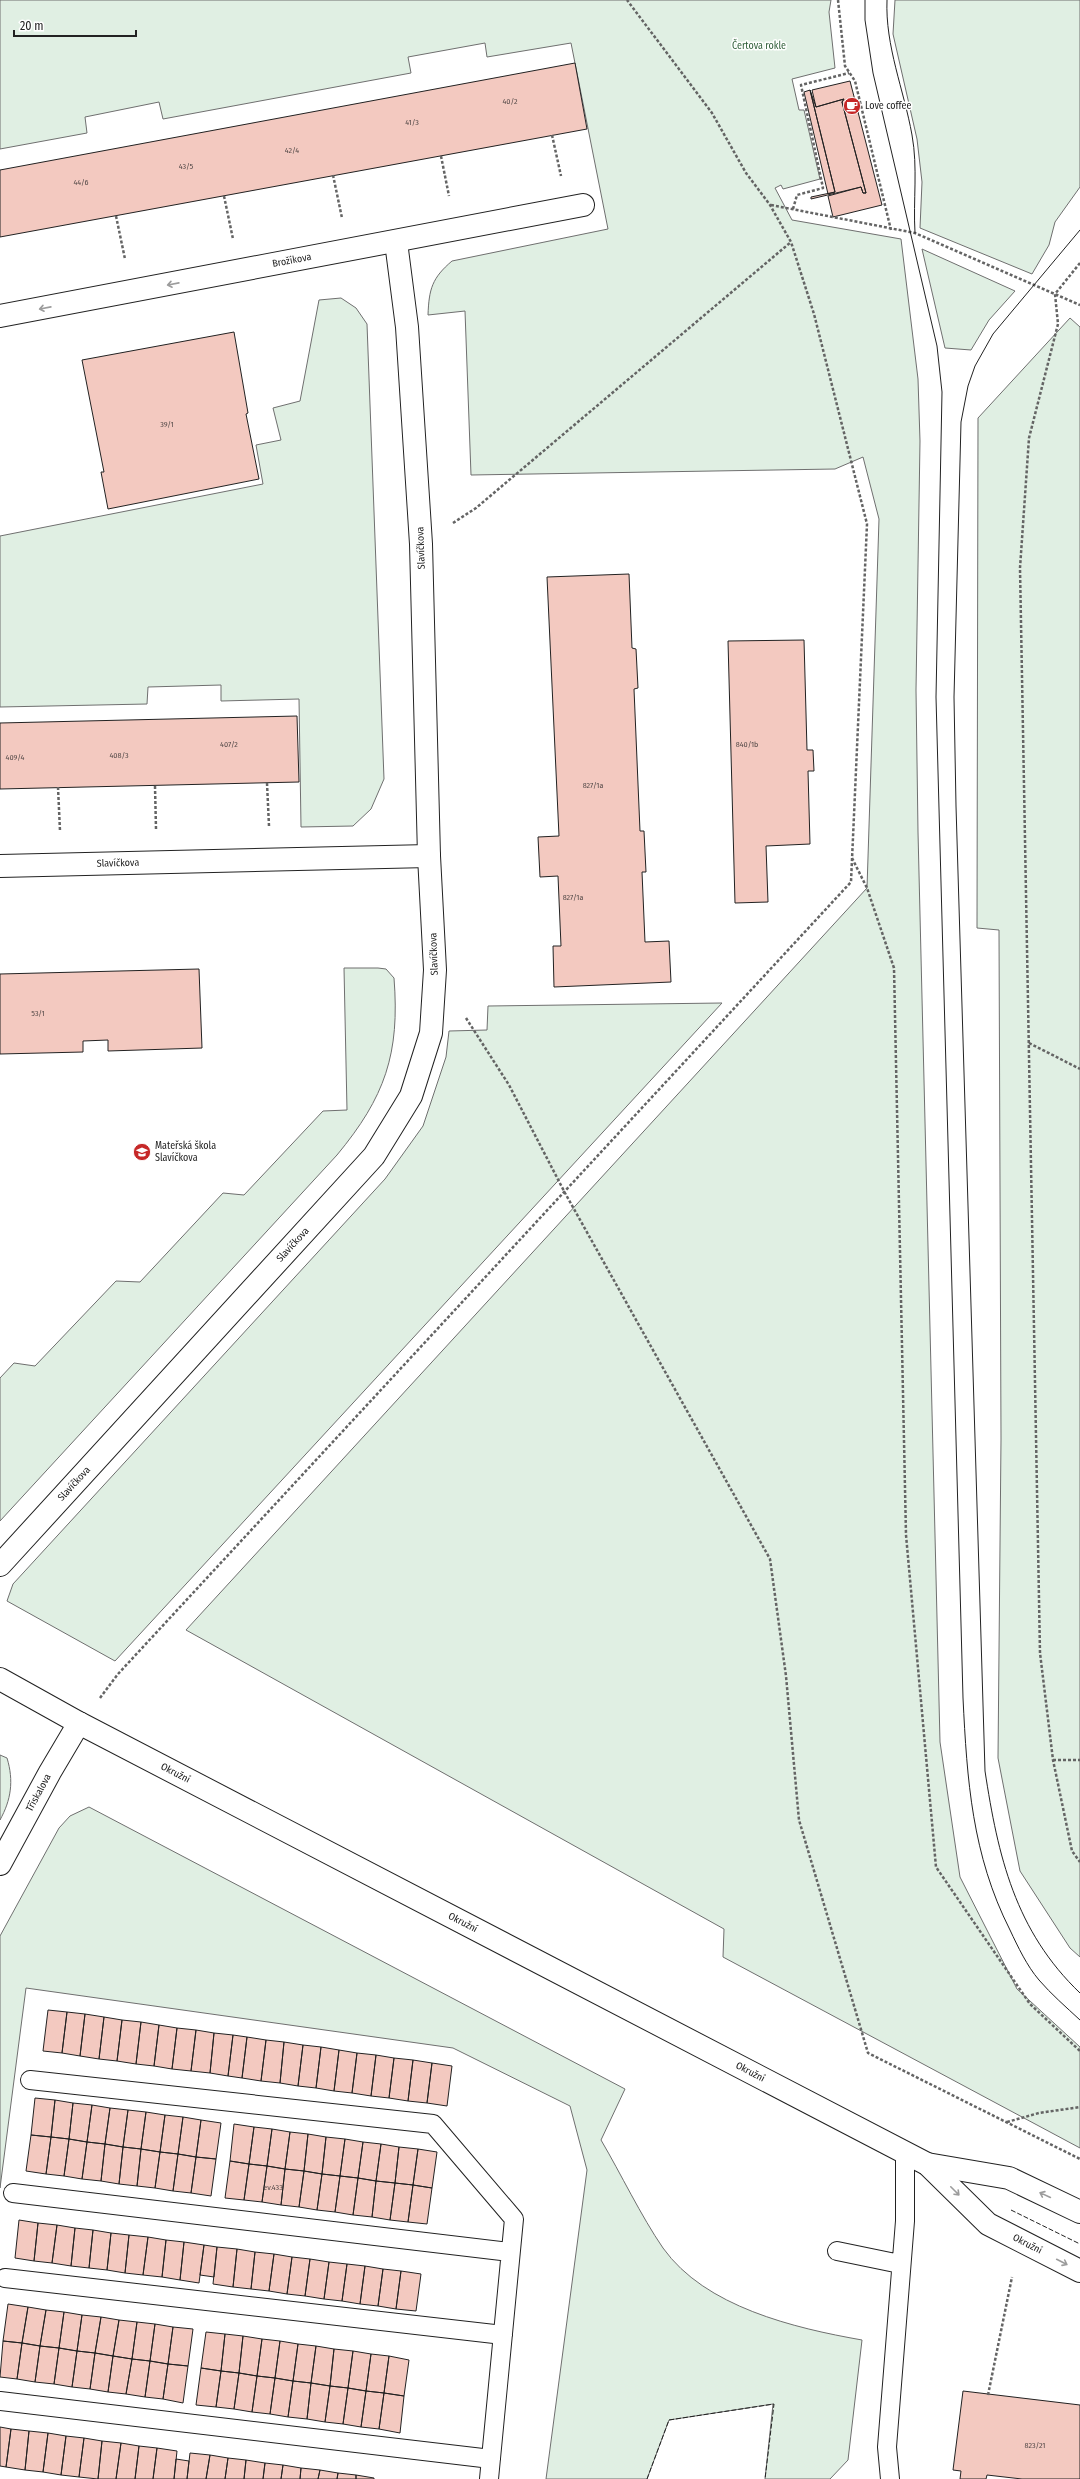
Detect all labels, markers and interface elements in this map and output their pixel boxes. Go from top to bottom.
scale bar [14,12,136,38]
text: 20 m [20,19,44,33]
park label: Čertova rokle [732,38,786,52]
cafe icon: Love coffee [842,96,862,116]
house number: 40/2 [503,97,518,106]
place label: Love coffee [865,100,911,112]
house number: 41/3 [405,118,419,127]
house number: 42/4 [285,146,299,155]
house number: 43/5 [179,162,194,171]
house number: 44/6 [73,178,89,187]
street label: Brožíkova [271,251,312,270]
one-way arrow [166,280,179,288]
one-way arrow [39,304,52,312]
house number: 39/1 [160,420,174,429]
street label: Slavíčkova [413,526,428,570]
house number: 407/2 [220,740,238,749]
house number: 840/1b [736,740,758,749]
house number: 408/3 [109,751,129,760]
house number: 409/4 [6,753,25,762]
house number: 827/1a [583,781,603,790]
street label: Slavíčkova [97,856,140,870]
house number: 827/1a [563,893,583,902]
street label: Slavíčkova [426,932,441,976]
house number: 53/1 [31,1009,45,1018]
place label: Mateřská škola Slavíčkova [155,1140,216,1164]
school or university icon: Mateřská škola Slavíčkova [132,1142,152,1162]
street label: Slavíčkova [274,1225,312,1264]
street label: Slavíčkova [55,1464,93,1504]
street label: Okružní [159,1761,193,1786]
street label: Třískalova [24,1772,54,1814]
street label: Okružní [446,1910,480,1935]
street label: Okružní [734,2059,768,2085]
house number: ev.433 [263,2183,283,2192]
one-way arrow [950,2186,960,2196]
one-way arrow [1039,2191,1051,2198]
street label: Okružní [1011,2232,1045,2257]
one-way arrow [1056,2258,1068,2266]
house number: 823/21 [1025,2441,1045,2450]

